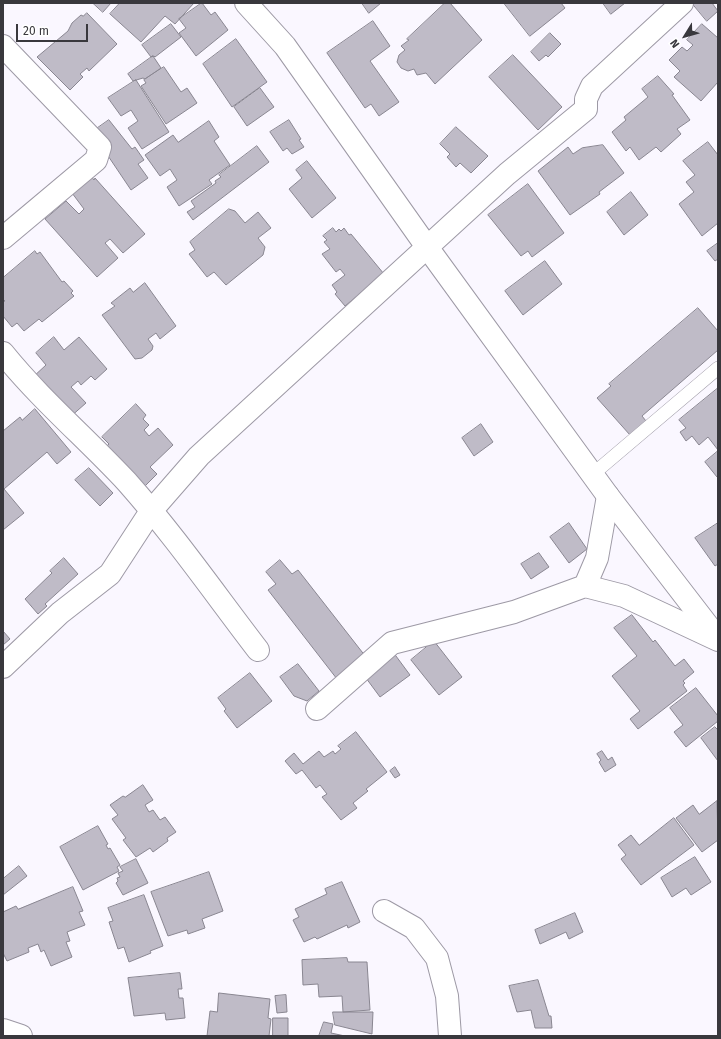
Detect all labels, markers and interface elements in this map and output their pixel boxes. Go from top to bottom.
scale bar [18,16,90,42]
north arrow [665,16,705,56]
text: 20 m [23,24,49,38]
text: N [668,37,682,50]

